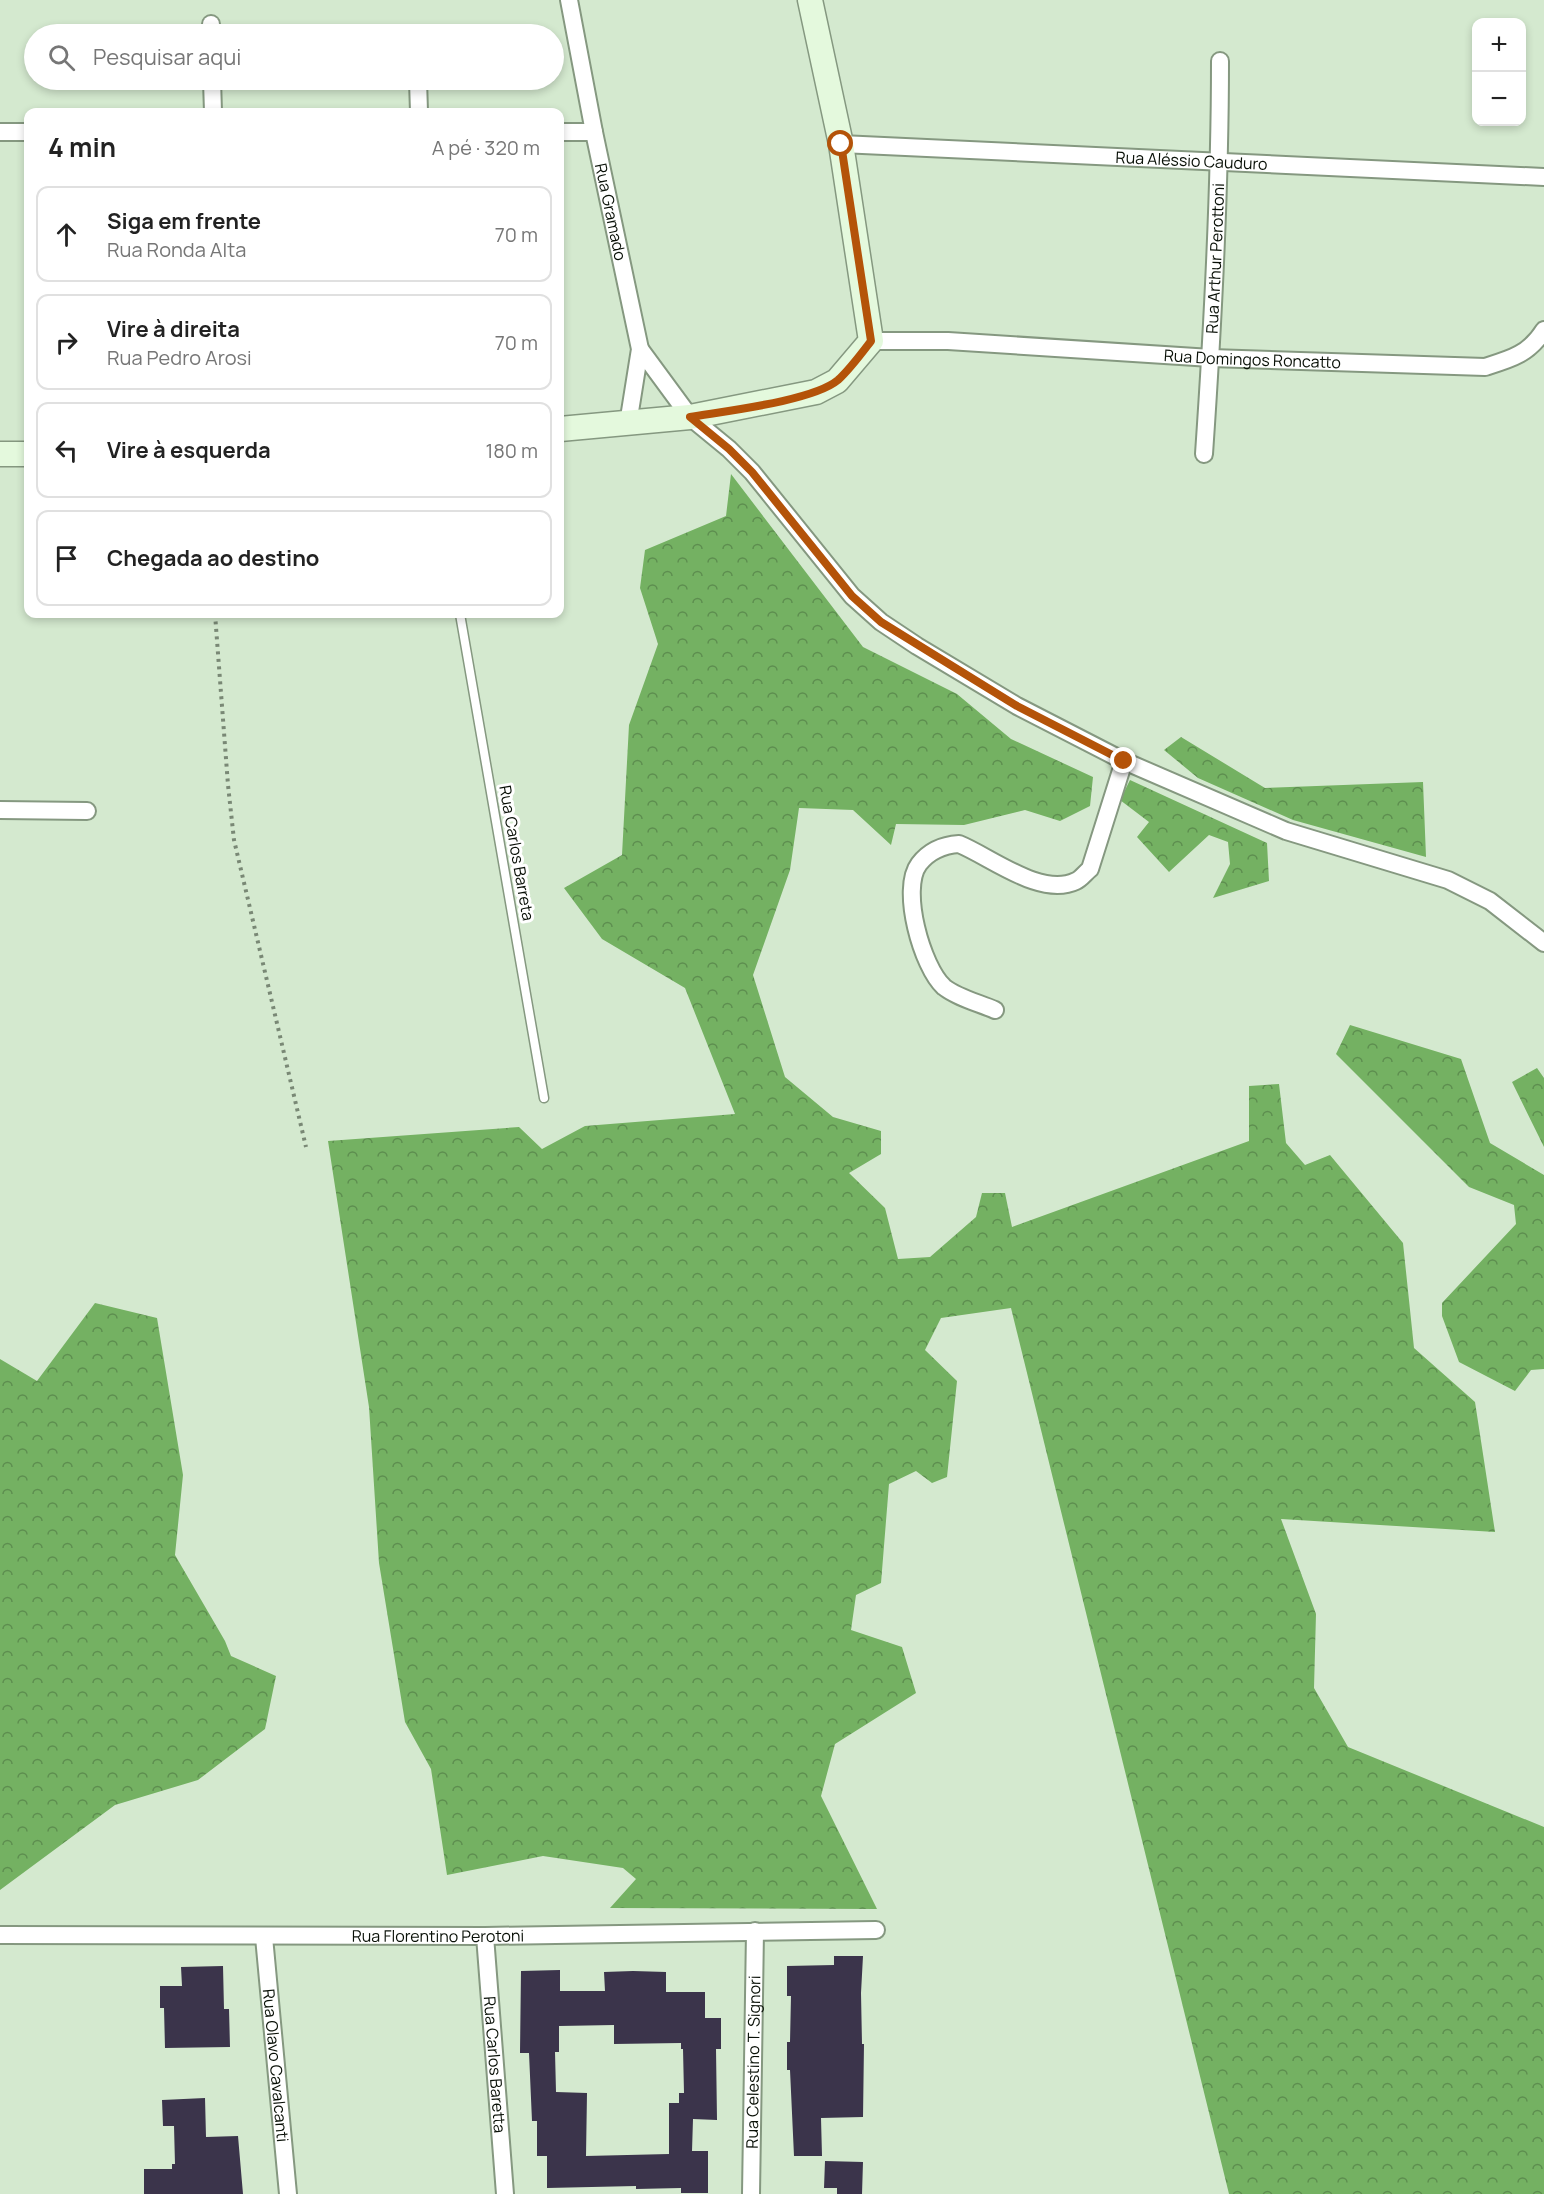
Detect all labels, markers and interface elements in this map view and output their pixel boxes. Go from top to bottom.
map controls [1472,18,1526,126]
button: + [1472,18,1526,72]
search box [24,24,564,90]
icon: search [45,41,78,74]
text: Pesquisar aqui [93,42,241,72]
button: − [1472,72,1526,126]
text: 4 min [48,129,116,165]
route start [827,130,853,156]
text: A pé · 320 m [432,134,540,161]
street label: Rua Aléssio Cauduro [1115,146,1268,175]
street label: Rua Gramado [590,161,632,262]
street label: Rua Arthur Perottoni [1201,183,1229,334]
text: Siga em frente [107,206,261,236]
icon: ahead [50,218,83,251]
text: 70 m [495,221,538,248]
text: Rua Ronda Alta [107,236,246,263]
text: Vire à direita [107,314,240,344]
icon: right [50,326,83,359]
text: 70 m [495,329,538,356]
text: Rua Pedro Arosi [107,344,252,371]
street label: Rua Domingos Roncatto [1163,344,1341,373]
icon: left [50,434,83,467]
text: Vire à esquerda [107,435,271,465]
text: 180 m [485,437,538,464]
icon: arrive [50,542,83,575]
text: Chegada ao destino [107,543,319,573]
route end [1110,747,1136,773]
street label: Rua Carlos Barreta [494,784,540,922]
street label: Rua Florentino Perotoni [352,1924,524,1947]
street label: Rua Celestino T. Signori [741,1975,765,2149]
street label: Rua Olavo Cavalcanti [258,1988,294,2143]
street label: Rua Carlos Baretta [479,1995,511,2134]

